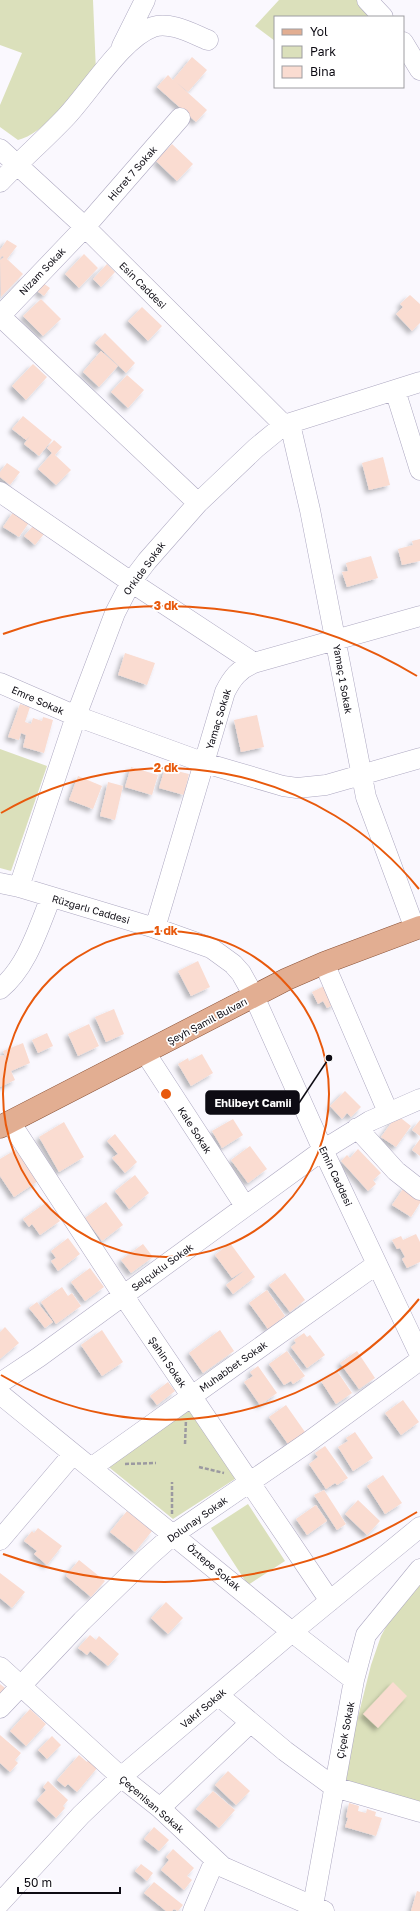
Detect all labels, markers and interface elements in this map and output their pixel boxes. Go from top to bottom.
legend [274,16,404,88]
text: Yol [310,24,328,39]
text: Park [310,44,336,59]
text: Bina [310,64,335,79]
street label: Hicret 7 Sokak [105,143,159,203]
street label: Nizam Sokak [16,244,68,297]
street label: Esin Caddesi [117,259,169,311]
street label: Orkide Sokak [121,539,168,597]
text: 3 dk [154,598,178,613]
street label: Yamaç 1 Sokak [331,643,355,715]
street label: Emre Sokak [10,683,66,717]
street label: Yamaç Sokak [203,687,233,751]
text: 2 dk [154,760,178,775]
street label: Rüzgarlı Caddesi [51,892,131,926]
text: 1 dk [154,923,178,938]
street label: Şeyh Şamil Bulvarı [165,995,249,1047]
centre of rings [159,1087,173,1101]
callout: Ehlibeyt Camii [206,1091,299,1114]
text: Ehlibeyt Camii [214,1096,292,1109]
street label: Kale Sokak [176,1104,215,1156]
street label: Emin Caddesi [317,1144,355,1208]
street label: Selçuklu Sokak [129,1240,196,1293]
street label: Şahin Sokak [147,1334,190,1390]
street label: Muhabbet Sokak [197,1338,270,1394]
street label: Dolunay Sokak [164,1493,230,1544]
street label: Öztepe Sokak [185,1540,244,1593]
street label: Vakıf Sokak [178,1685,228,1730]
street label: Çiçek Sokak [334,1700,357,1760]
street label: Çeçenisan Sokak [117,1773,187,1836]
scale bar [18,1869,120,1895]
text: 50 m [24,1875,52,1890]

